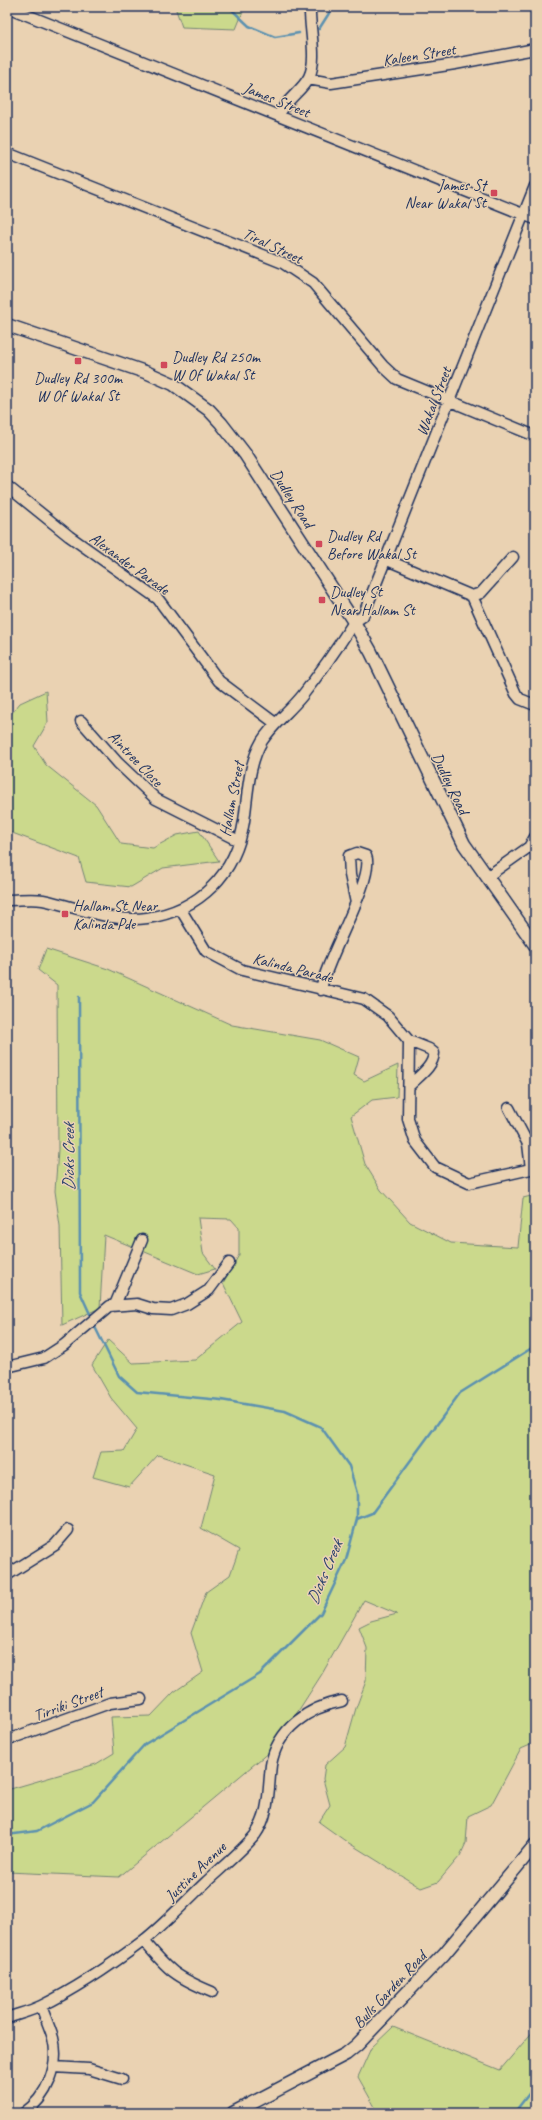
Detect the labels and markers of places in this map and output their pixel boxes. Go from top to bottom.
place label: James St Near Wakal St [405,175,489,213]
marker: James St Near Wakal St [489,188,499,198]
place label: Dudley Rd 250m W Of Wakal St [172,347,262,385]
marker: Dudley Rd 300m W Of Wakal St [73,356,83,366]
marker: Dudley Rd 250m W Of Wakal St [159,360,169,370]
place label: Dudley Rd 300m W Of Wakal St [34,368,124,406]
place label: Dudley Rd Before Wakal St [327,526,418,564]
marker: Dudley Rd Before Wakal St [314,539,324,549]
place label: Dudley St Near Hallam St [330,582,417,620]
marker: Dudley St Near Hallam St [317,595,327,605]
place label: Hallam St Near Kalinda Pde [73,896,159,934]
marker: Hallam St Near Kalinda Pde [60,909,70,919]

